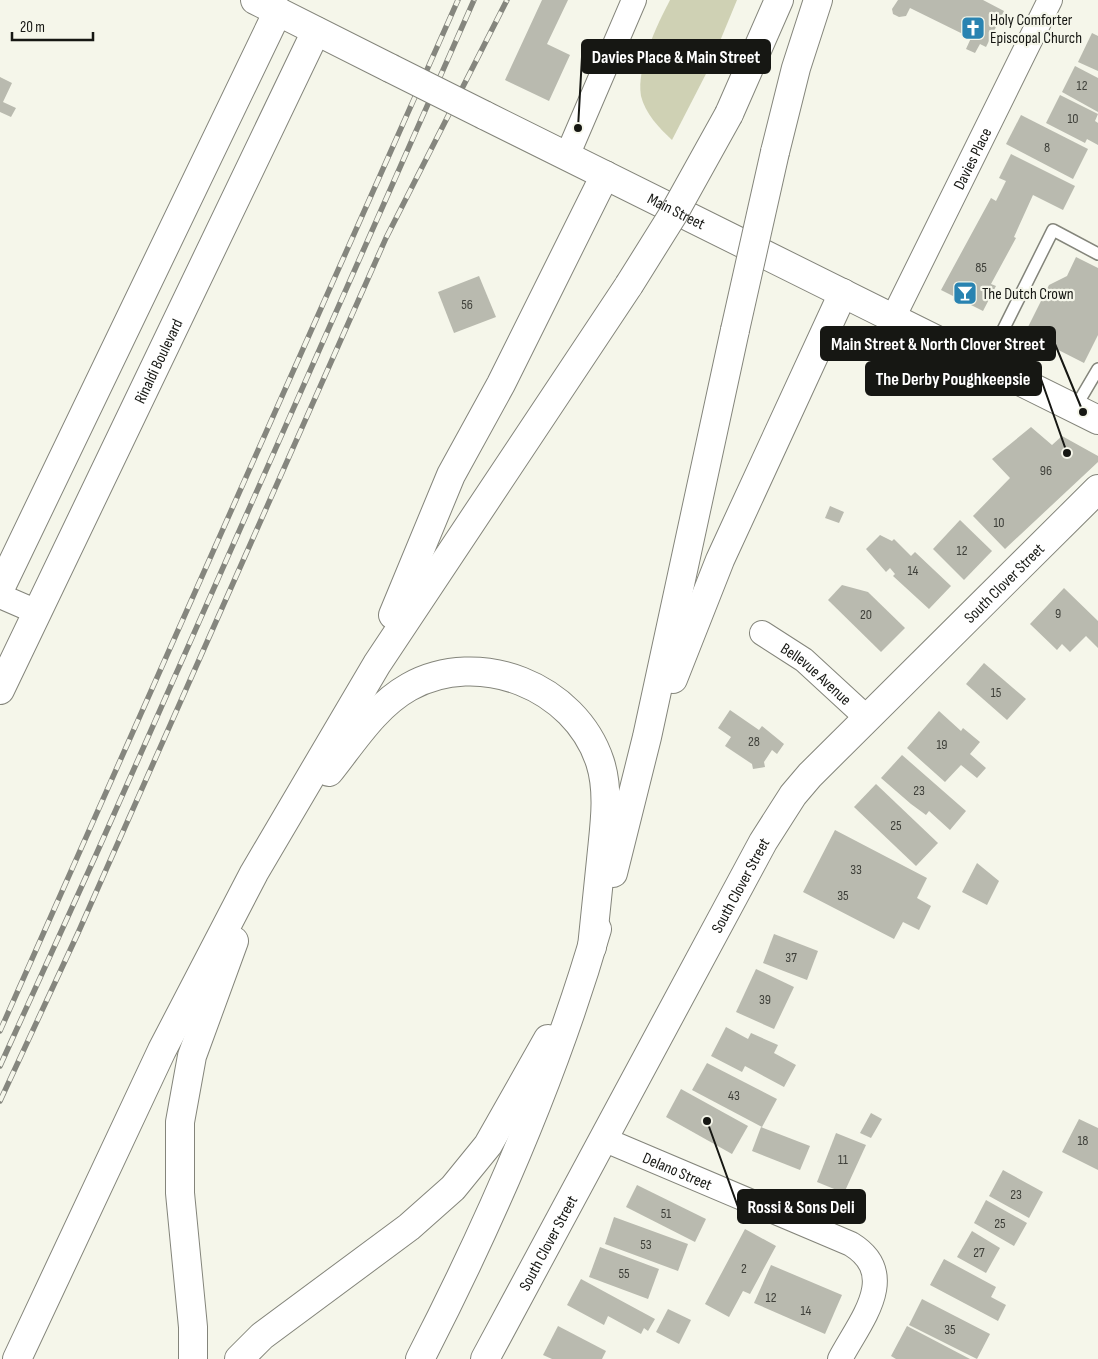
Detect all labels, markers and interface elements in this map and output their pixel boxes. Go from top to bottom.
scale bar [12,10,94,42]
place label: Holy Comforter Episcopal Church [990,11,1082,48]
church icon: Holy Comforter Episcopal Church [960,15,986,41]
text: 20 m [20,18,45,37]
callout: Davies Place & Main Street [582,40,770,73]
text: Davies Place & Main Street [592,47,760,68]
house number: 12 [1077,77,1088,94]
house number: 10 [1067,110,1079,127]
street label: Davies Place [950,125,996,193]
house number: 8 [1044,139,1050,156]
street label: Main Street [644,190,708,234]
house number: 85 [975,259,987,276]
bar icon: The Dutch Crown [952,280,978,306]
place label: The Dutch Crown [982,285,1074,304]
house number: 56 [461,296,473,313]
street label: Rinaldi Boulevard [131,316,188,407]
callout: Main Street & North Clover Street [821,327,1055,360]
text: Main Street & North Clover Street [831,334,1045,355]
callout: The Derby Poughkeepsie [866,362,1041,395]
text: The Derby Poughkeepsie [876,369,1030,390]
house number: 96 [1040,462,1052,479]
house number: 10 [993,514,1005,531]
street label: South Clover Street [961,540,1049,628]
house number: 12 [957,542,968,559]
house number: 14 [908,562,919,579]
house number: 9 [1055,605,1061,622]
house number: 20 [860,606,872,623]
street label: Bellevue Avenue [777,640,855,710]
house number: 15 [991,684,1002,701]
house number: 28 [748,733,760,750]
house number: 19 [936,736,948,753]
house number: 23 [913,782,925,799]
house number: 25 [890,817,902,834]
street label: South Clover Street [708,835,774,937]
house number: 33 [850,861,862,878]
house number: 35 [837,887,849,904]
house number: 37 [785,949,797,966]
house number: 39 [759,991,771,1008]
house number: 43 [728,1087,740,1104]
house number: 18 [1077,1132,1089,1149]
street label: Delano Street [640,1149,715,1195]
house number: 11 [838,1151,848,1168]
house number: 23 [1010,1186,1022,1203]
callout: Rossi & Sons Deli [738,1190,865,1223]
street label: South Clover Street [516,1193,582,1294]
text: Rossi & Sons Deli [747,1197,855,1218]
house number: 51 [661,1205,671,1222]
house number: 25 [994,1215,1006,1232]
house number: 53 [640,1236,652,1253]
house number: 27 [973,1244,985,1261]
house number: 2 [741,1260,747,1277]
house number: 55 [618,1265,630,1282]
house number: 12 [766,1289,777,1306]
house number: 14 [801,1302,812,1319]
house number: 35 [944,1321,956,1338]

